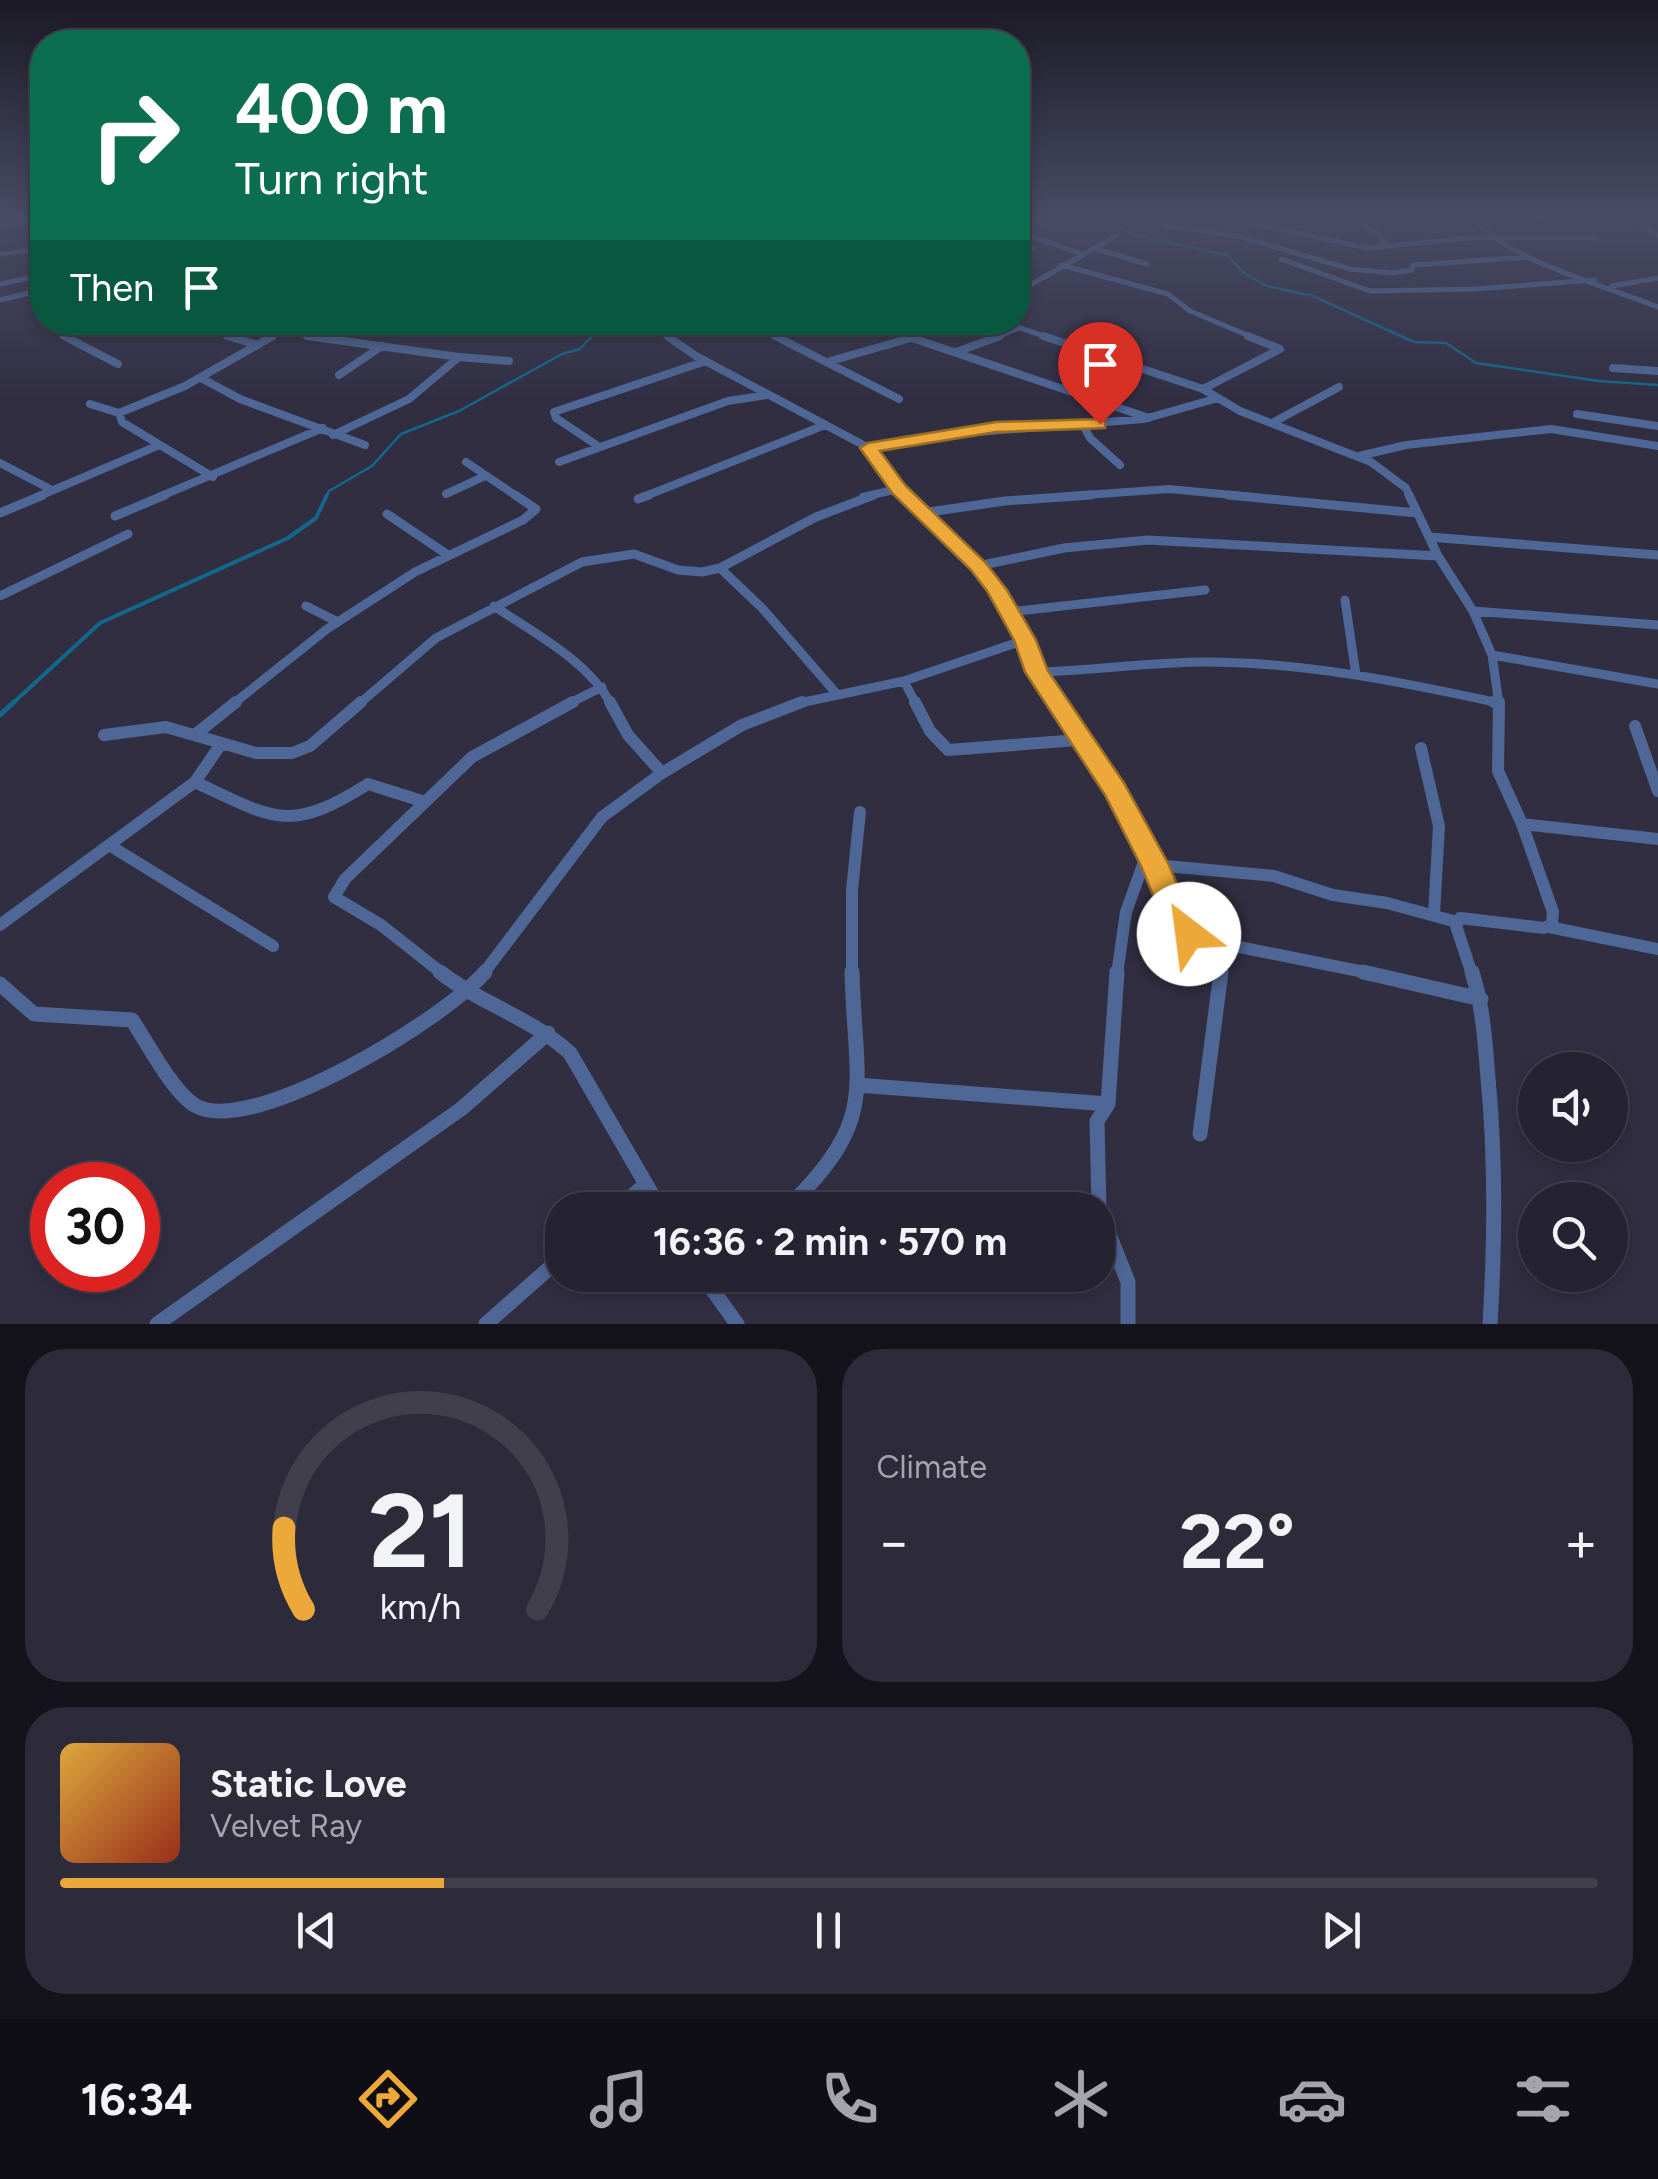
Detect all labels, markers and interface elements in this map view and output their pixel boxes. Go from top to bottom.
text: 400 m [235,66,448,151]
icon: right [70,70,200,200]
text: Turn right [235,151,428,205]
icon: arrive [174,260,229,315]
text: Then [70,265,154,311]
pin [1058,322,1143,425]
icon: arrive [1073,337,1128,392]
position arrow [1137,882,1241,986]
map controls [1518,1052,1628,1292]
button: sound [1518,1052,1628,1162]
speed limit sign: 30 [30,1162,160,1292]
button: search [1518,1182,1628,1292]
text: 16:36 · 2 min · 570 m [653,1219,1007,1265]
text: Climate [877,1448,987,1486]
text: 21 [369,1468,473,1593]
text: 22° [1180,1497,1295,1587]
text: − [877,1509,911,1575]
text: + [1564,1509,1598,1575]
text: km/h [380,1585,462,1628]
text: Static Love [210,1761,407,1807]
text: Velvet Ray [210,1807,362,1845]
icon: previous [289,1903,344,1958]
icon: pause [801,1903,856,1958]
icon: next [1314,1903,1369,1958]
icon: directions [353,2064,423,2134]
icon: music [584,2064,654,2134]
icon: phone [815,2064,885,2134]
icon: climate [1046,2064,1116,2134]
icon: car [1277,2064,1347,2134]
icon: filters [1508,2064,1578,2134]
text: 16:34 [80,2072,193,2126]

